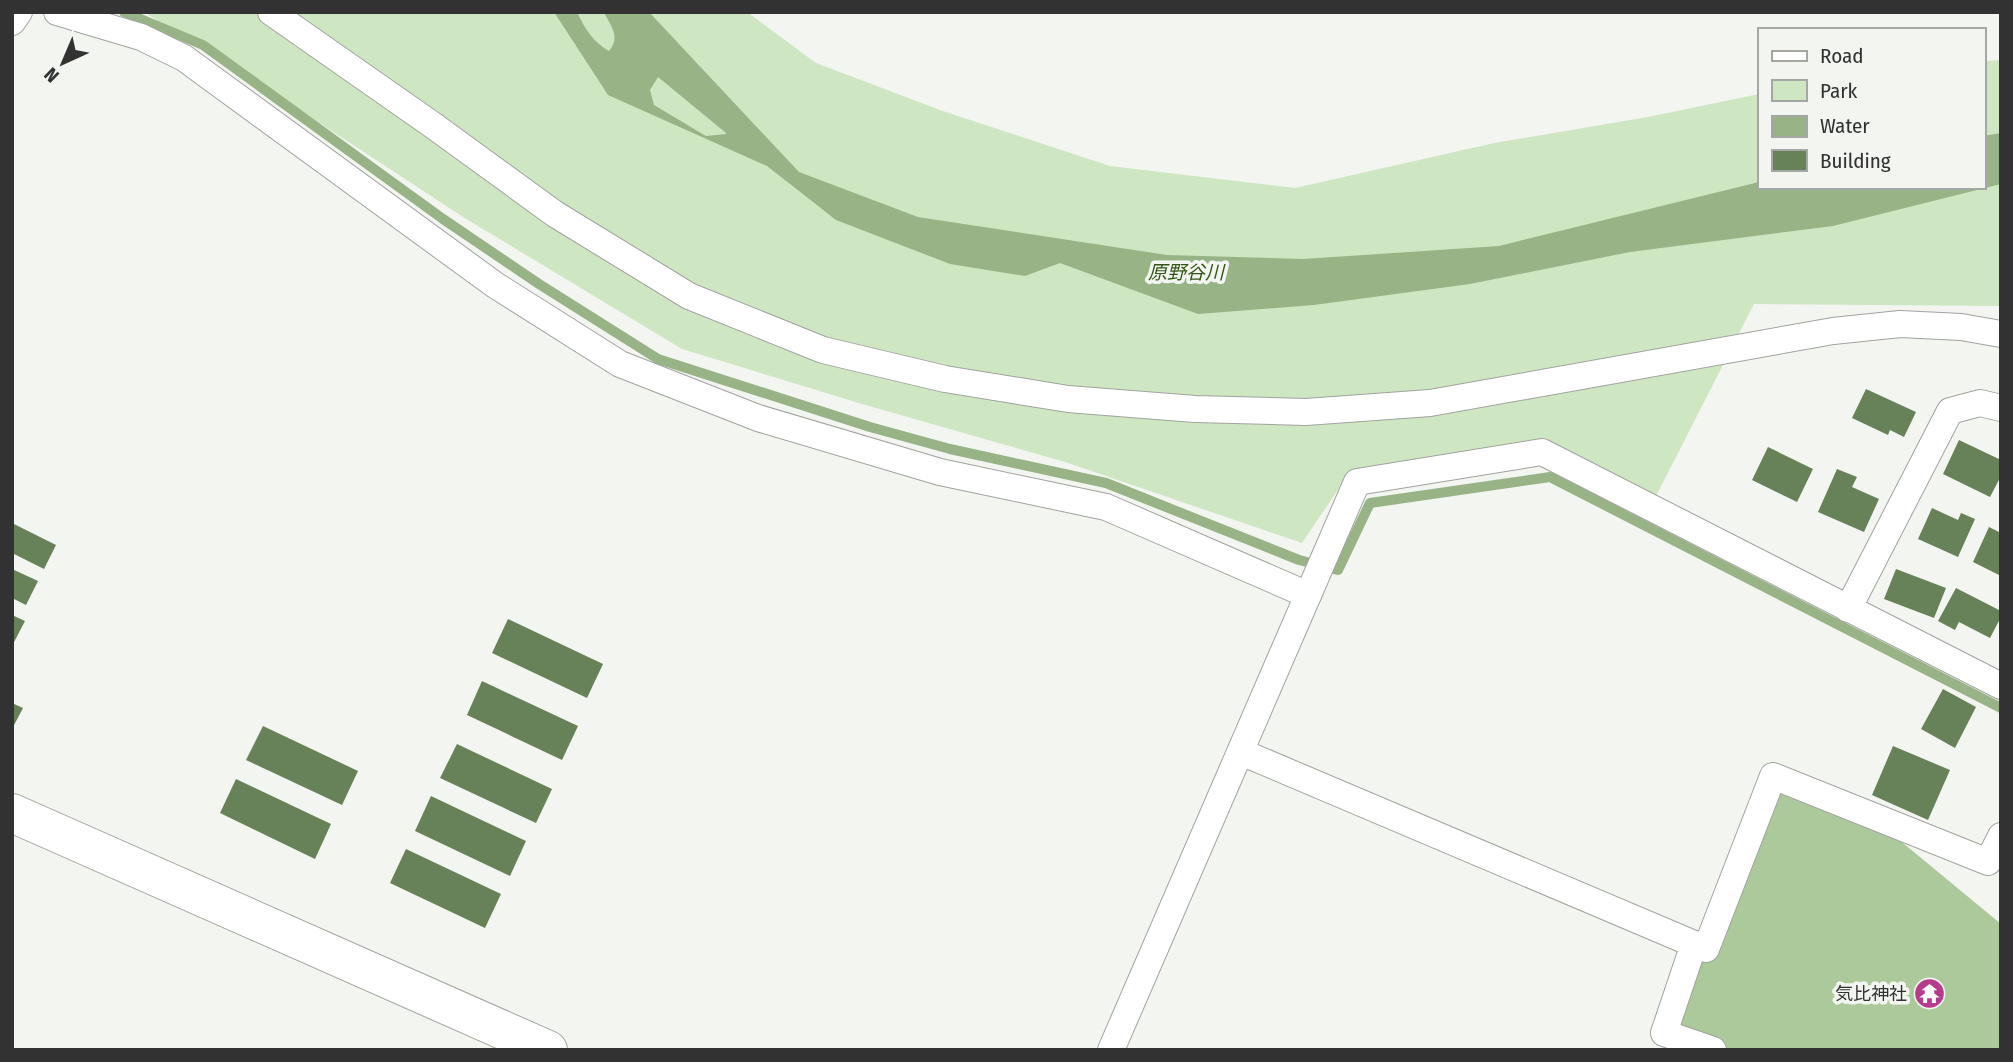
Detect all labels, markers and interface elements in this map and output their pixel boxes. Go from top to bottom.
north arrow [28,28,98,98]
legend [1758,28,1985,189]
text: Road [1820,43,1864,69]
text: N [39,63,64,87]
text: Park [1820,78,1858,104]
text: Water [1820,113,1870,139]
text: Building [1820,148,1891,174]
water label: 原野谷川 [1148,261,1226,284]
temple icon: 気比神社 [1913,977,1947,1011]
place label: 気比神社 [1835,983,1907,1005]

